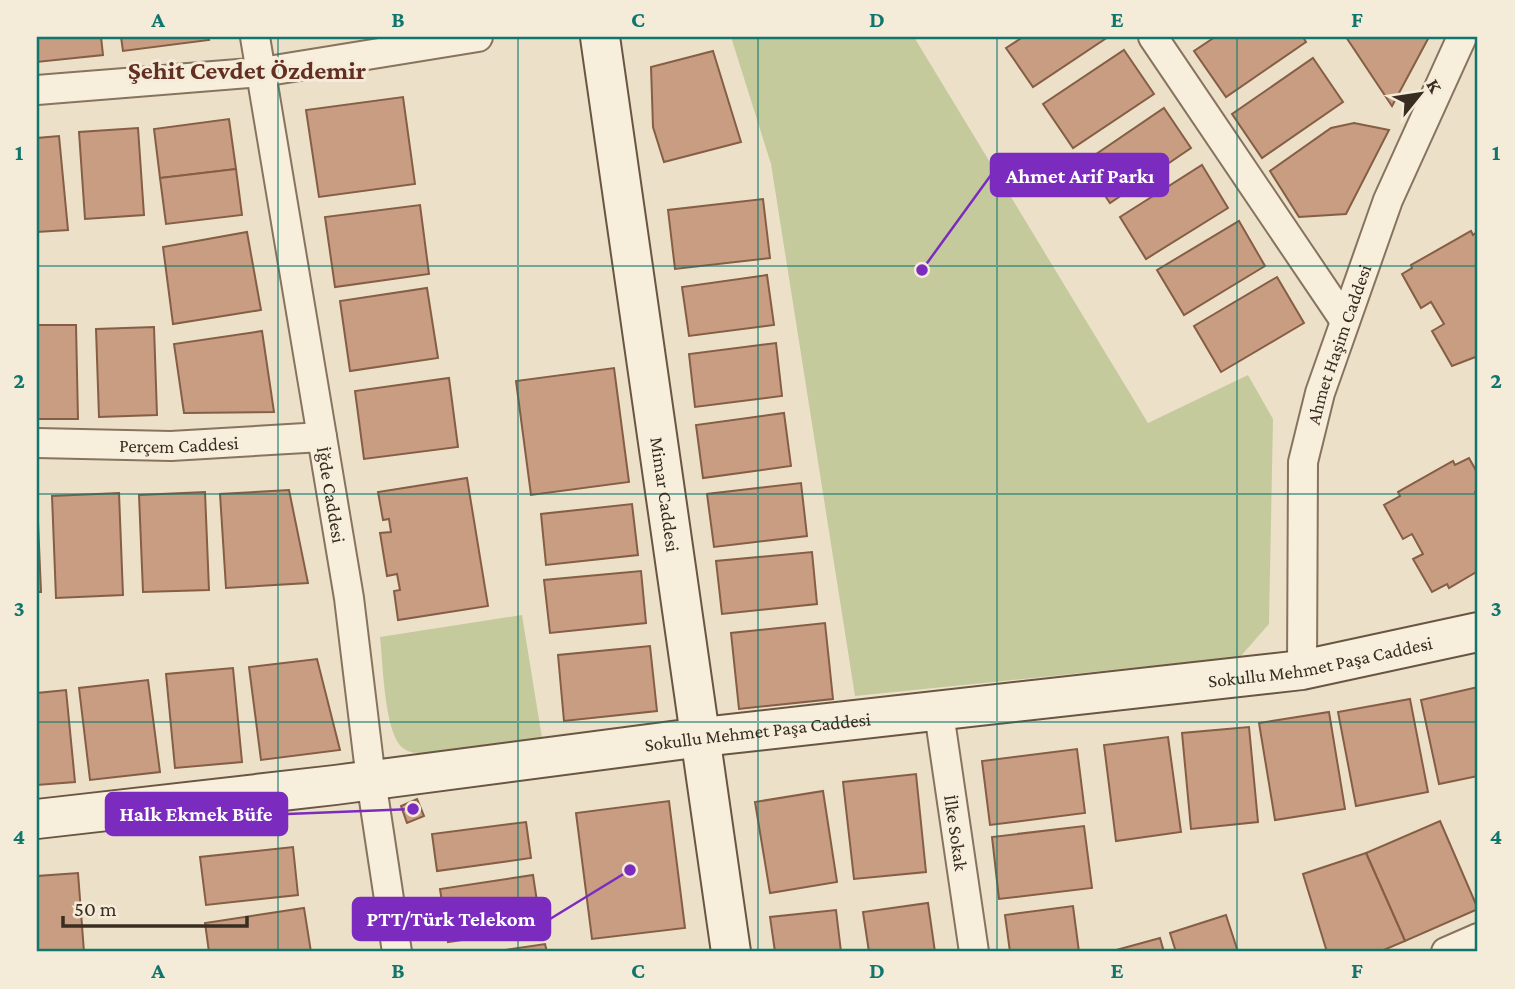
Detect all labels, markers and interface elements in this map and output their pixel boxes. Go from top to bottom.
text: A [150,6,165,32]
text: B [391,6,405,32]
text: C [631,6,645,32]
text: D [869,6,885,32]
text: E [1110,6,1124,32]
text: F [1351,6,1363,32]
district label: Şehit Cevdet Özdemir [128,56,367,85]
north arrow [1386,60,1456,130]
text: K [1422,75,1447,97]
text: 1 [15,139,24,165]
text: 1 [1492,139,1501,165]
callout: Ahmet Arif Parkı [991,154,1168,196]
text: Ahmet Arif Parkı [1005,164,1154,188]
street label: Ahmet Haşim Caddesi [1303,262,1376,427]
text: 2 [13,367,25,393]
text: 2 [1490,367,1502,393]
street label: Perçem Caddesi [119,432,239,457]
street label: Mimar Caddesi [646,436,684,553]
street label: İğde Caddesi [313,445,350,545]
text: 3 [13,595,25,621]
text: 3 [1490,595,1502,621]
street label: Sokullu Mehmet Paşa Caddesi [1207,632,1434,691]
street label: Sokullu Mehmet Paşa Caddesi [643,708,872,755]
callout: Halk Ekmek Büfe [106,793,287,835]
street label: İlke Sokak [940,793,972,873]
text: Halk Ekmek Büfe [119,802,273,826]
text: 4 [13,823,25,849]
text: 4 [1490,823,1502,849]
scale bar [63,884,247,928]
text: 50 m [74,897,117,921]
callout: PTT/Türk Telekom [353,898,550,940]
text: PTT/Türk Telekom [367,907,536,931]
text: A [150,957,165,983]
text: B [391,957,405,983]
text: C [631,957,645,983]
text: D [869,957,885,983]
text: E [1110,957,1124,983]
text: F [1351,957,1363,983]

